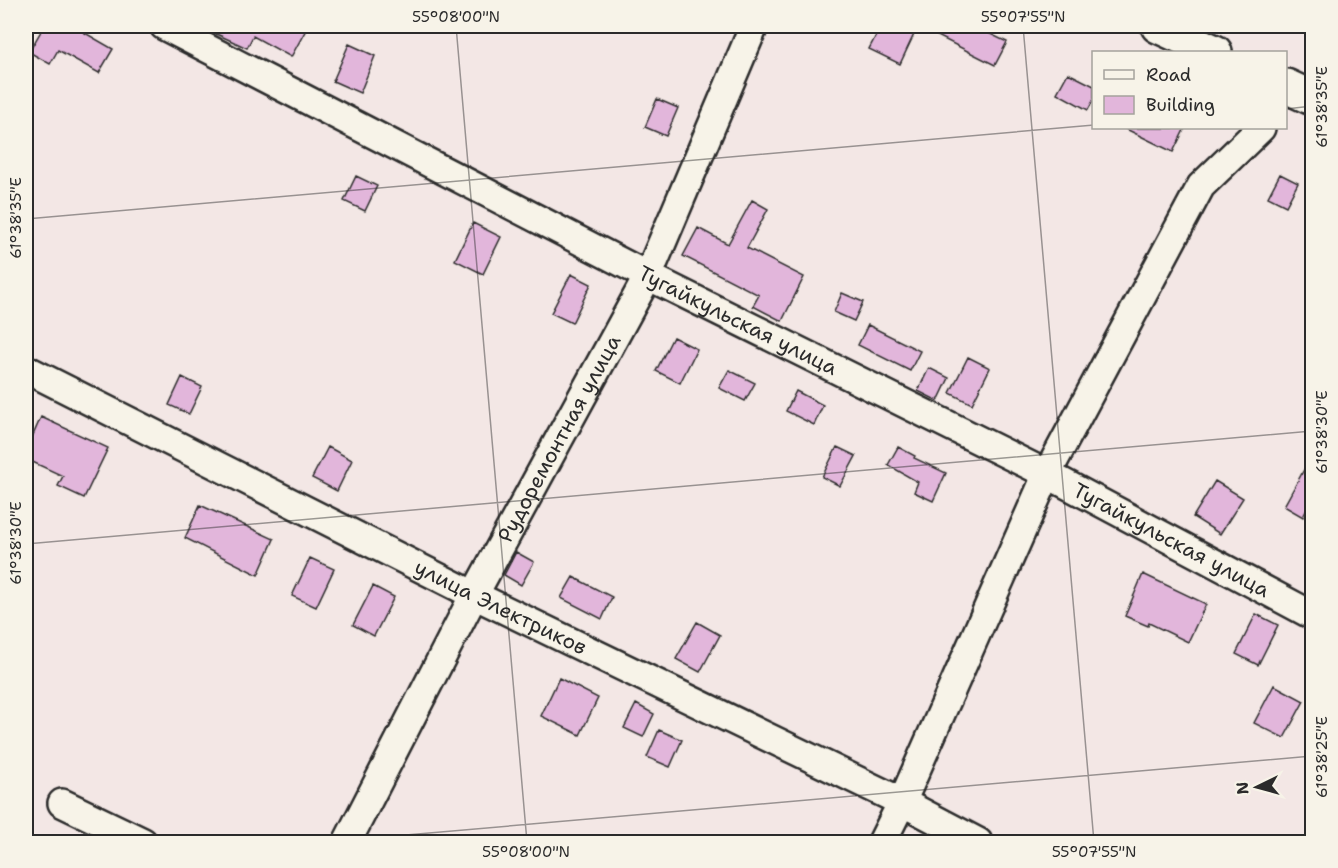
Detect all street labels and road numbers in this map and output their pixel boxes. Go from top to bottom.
street label: Тугайкульская улица [633,259,842,382]
street label: Рудоремонтная улица [491,330,627,547]
street label: Тугайкульская улица [1068,476,1275,604]
street label: улица Электриков [410,553,591,661]

